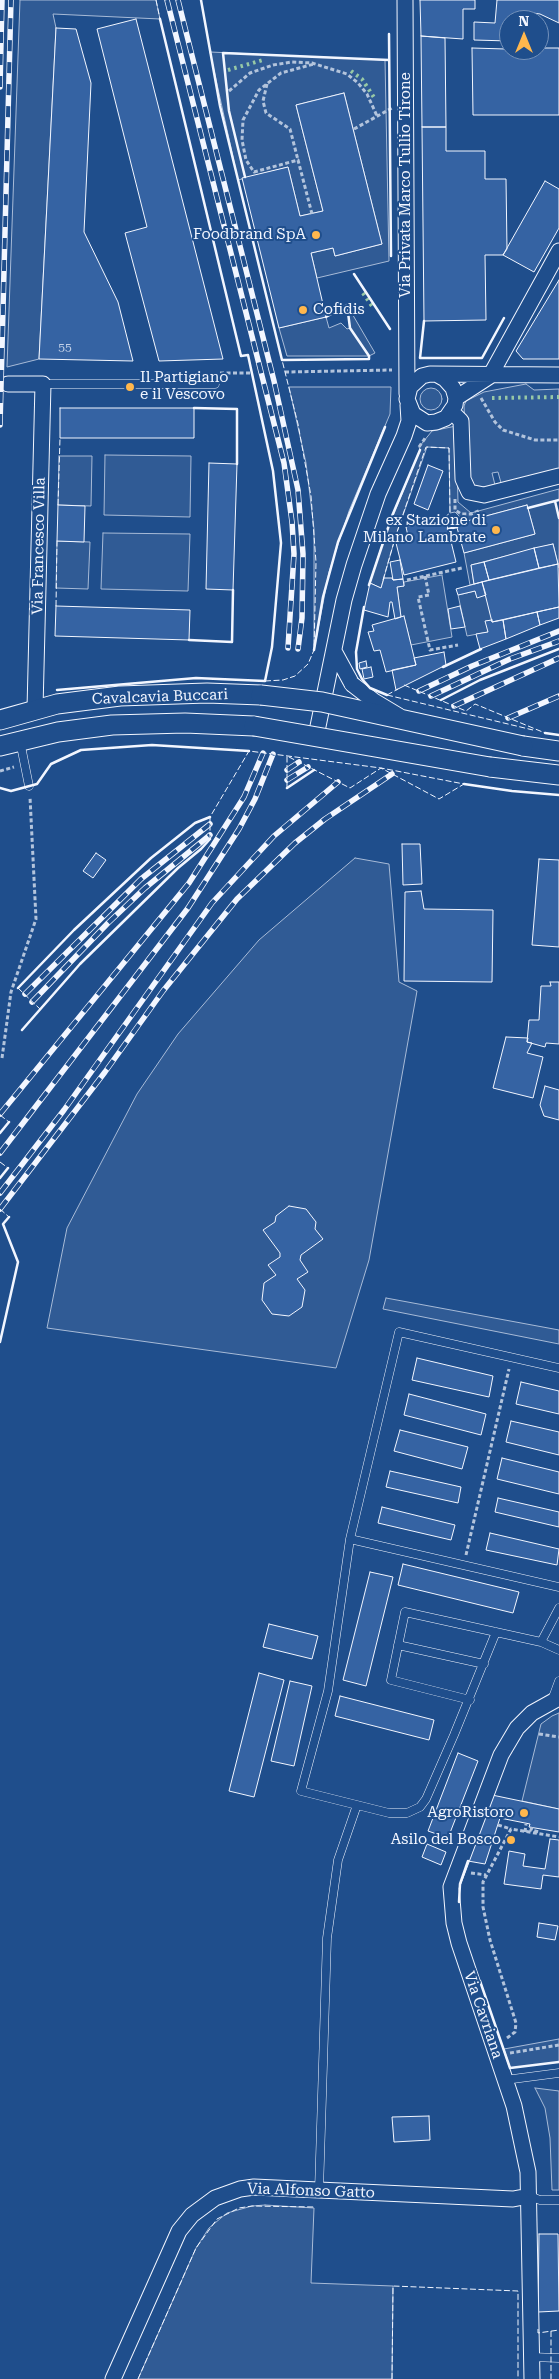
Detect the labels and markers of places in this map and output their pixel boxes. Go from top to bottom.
place label: Foodbrand SpA [193,226,306,244]
marker: Foodbrand SpA [310,229,322,241]
place label: Cofidis [313,301,365,319]
marker: Cofidis [297,304,309,316]
place label: Il Partigiano e il Vescovo [140,369,229,404]
marker: Il Partigiano e il Vescovo [124,381,136,393]
place label: ex Stazione di Milano Lambrate [363,512,486,547]
marker: ex Stazione di Milano Lambrate [490,524,502,536]
place label: AgroRistoro [427,1804,514,1822]
marker: AgroRistoro [518,1807,530,1819]
place label: Asilo del Bosco [391,1831,501,1849]
marker: Asilo del Bosco [505,1834,517,1846]

